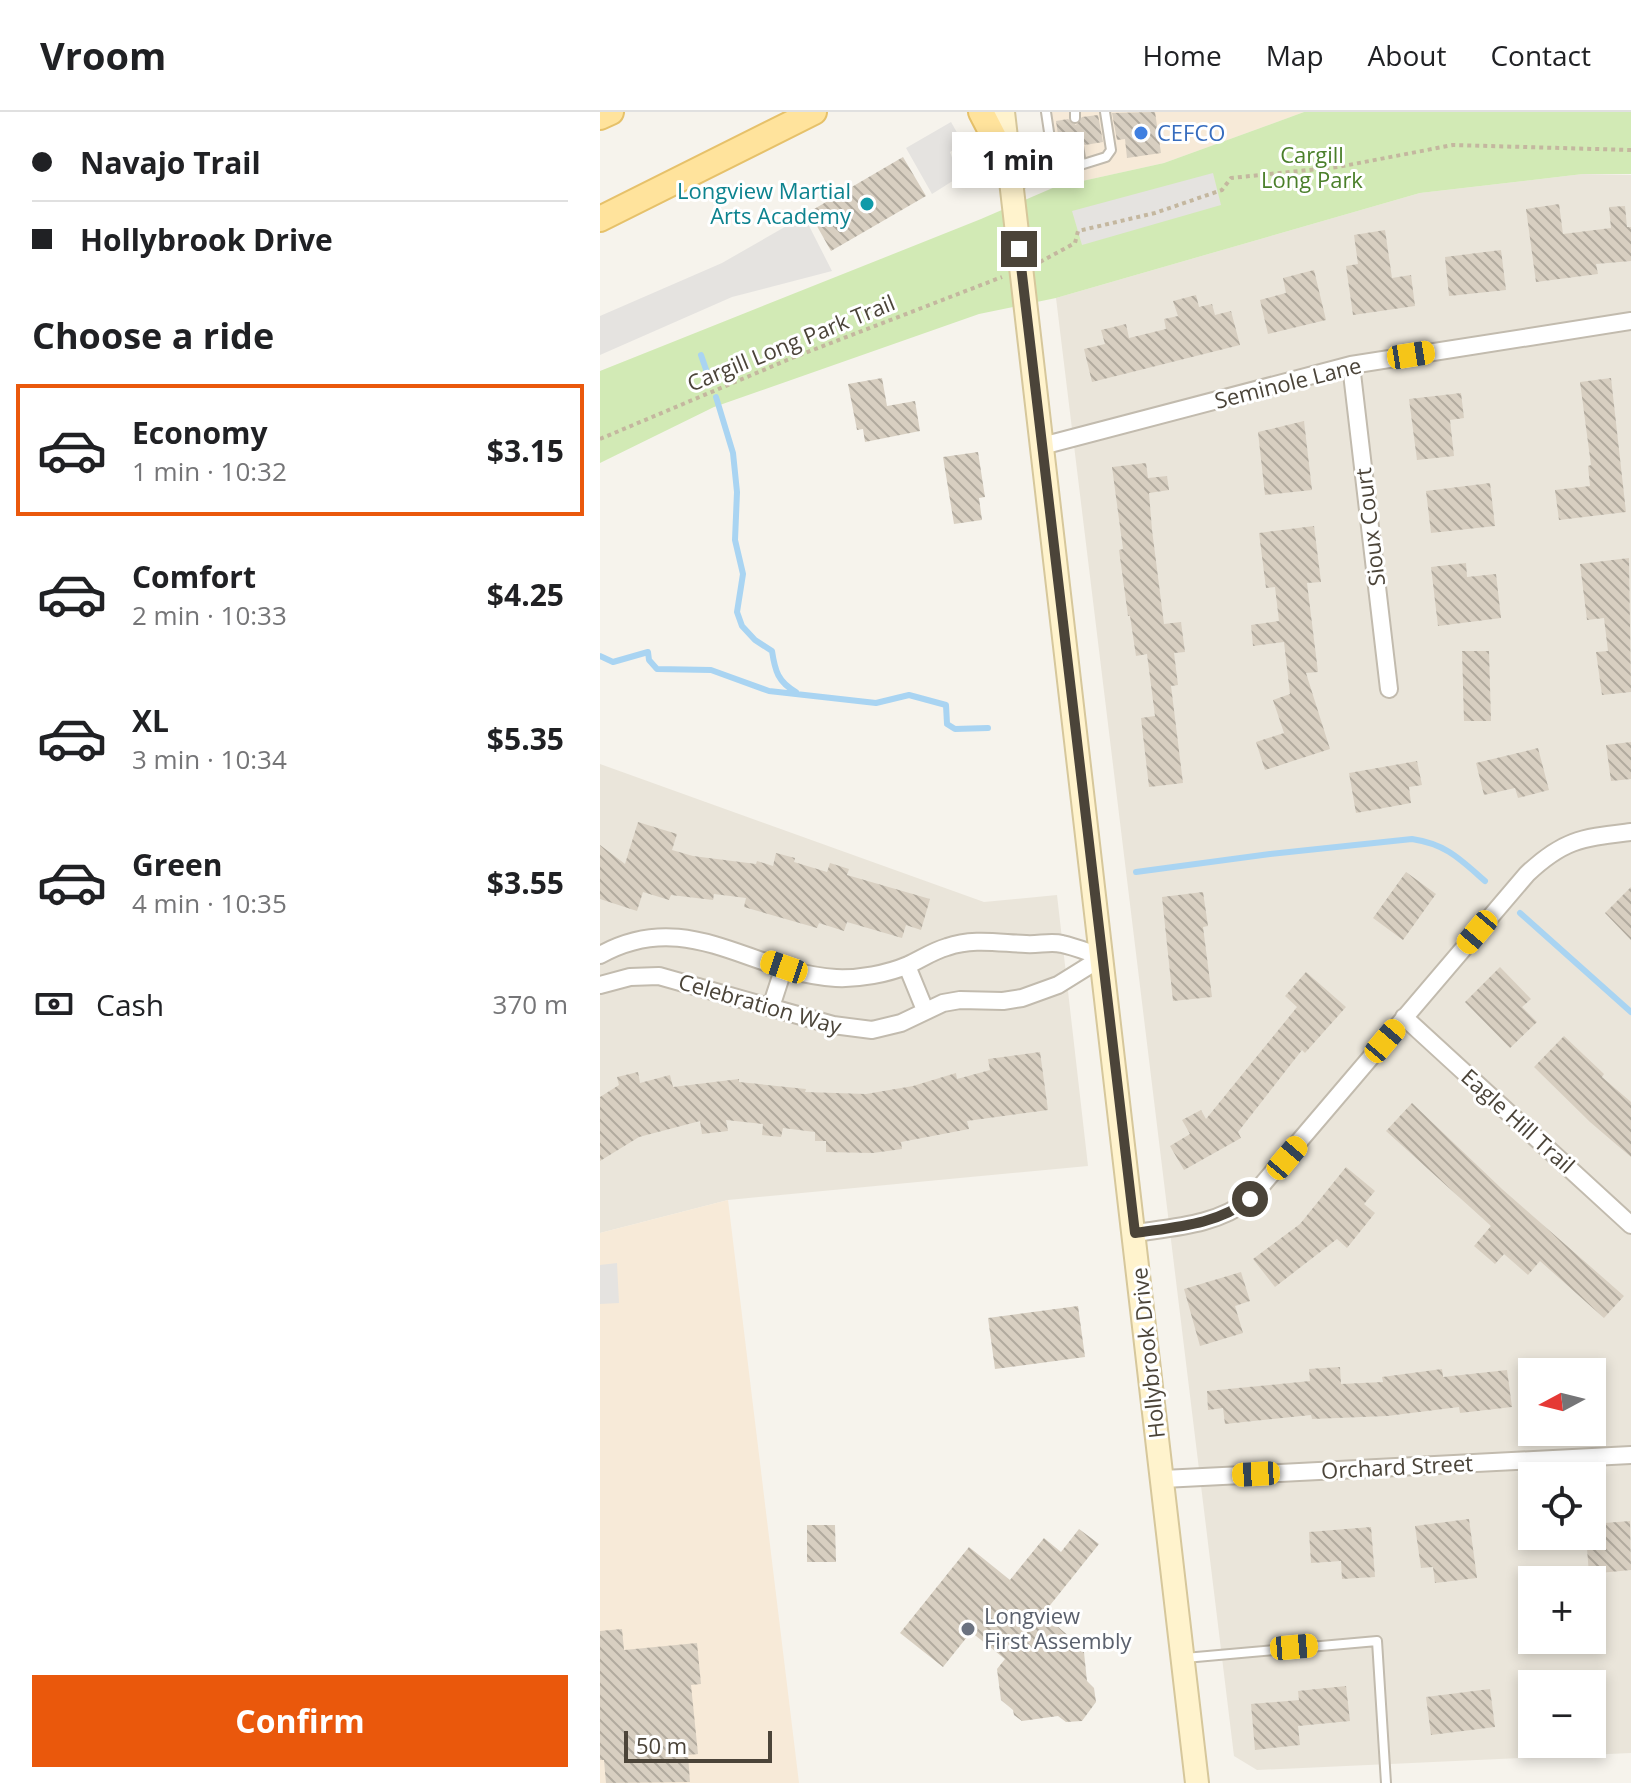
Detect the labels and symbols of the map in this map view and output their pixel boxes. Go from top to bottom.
place label: CEFCO [1157,117,1225,147]
marker: CEFCO [1132,124,1150,142]
callout: 1 min [953,133,1085,189]
park label: Cargill Long Park [1261,139,1363,194]
place label: Longview Martial Arts Academy [677,175,852,230]
marker: Longview Martial Arts Academy [858,195,876,213]
route end [1001,231,1037,267]
street label: Cargill Long Park Trail [682,287,899,397]
car [1385,339,1437,371]
street label: Seminole Lane [1211,349,1364,415]
street label: Sioux Court [1347,466,1391,588]
car [1452,906,1502,958]
car [757,948,811,986]
street label: Celebration Way [675,965,846,1041]
car [1360,1015,1410,1067]
street label: Eagle Hill Trail [1455,1061,1582,1179]
car [1262,1132,1312,1184]
route start [1232,1181,1268,1217]
street label: Hollybrook Drive [1123,1266,1171,1440]
north arrow [1518,1358,1606,1446]
street label: Orchard Street [1320,1447,1474,1485]
car [1231,1461,1281,1487]
place label: Longview First Assembly [984,1600,1133,1655]
marker: Longview First Assembly [959,1620,977,1638]
car [1269,1633,1319,1661]
scale bar [624,1727,772,1763]

